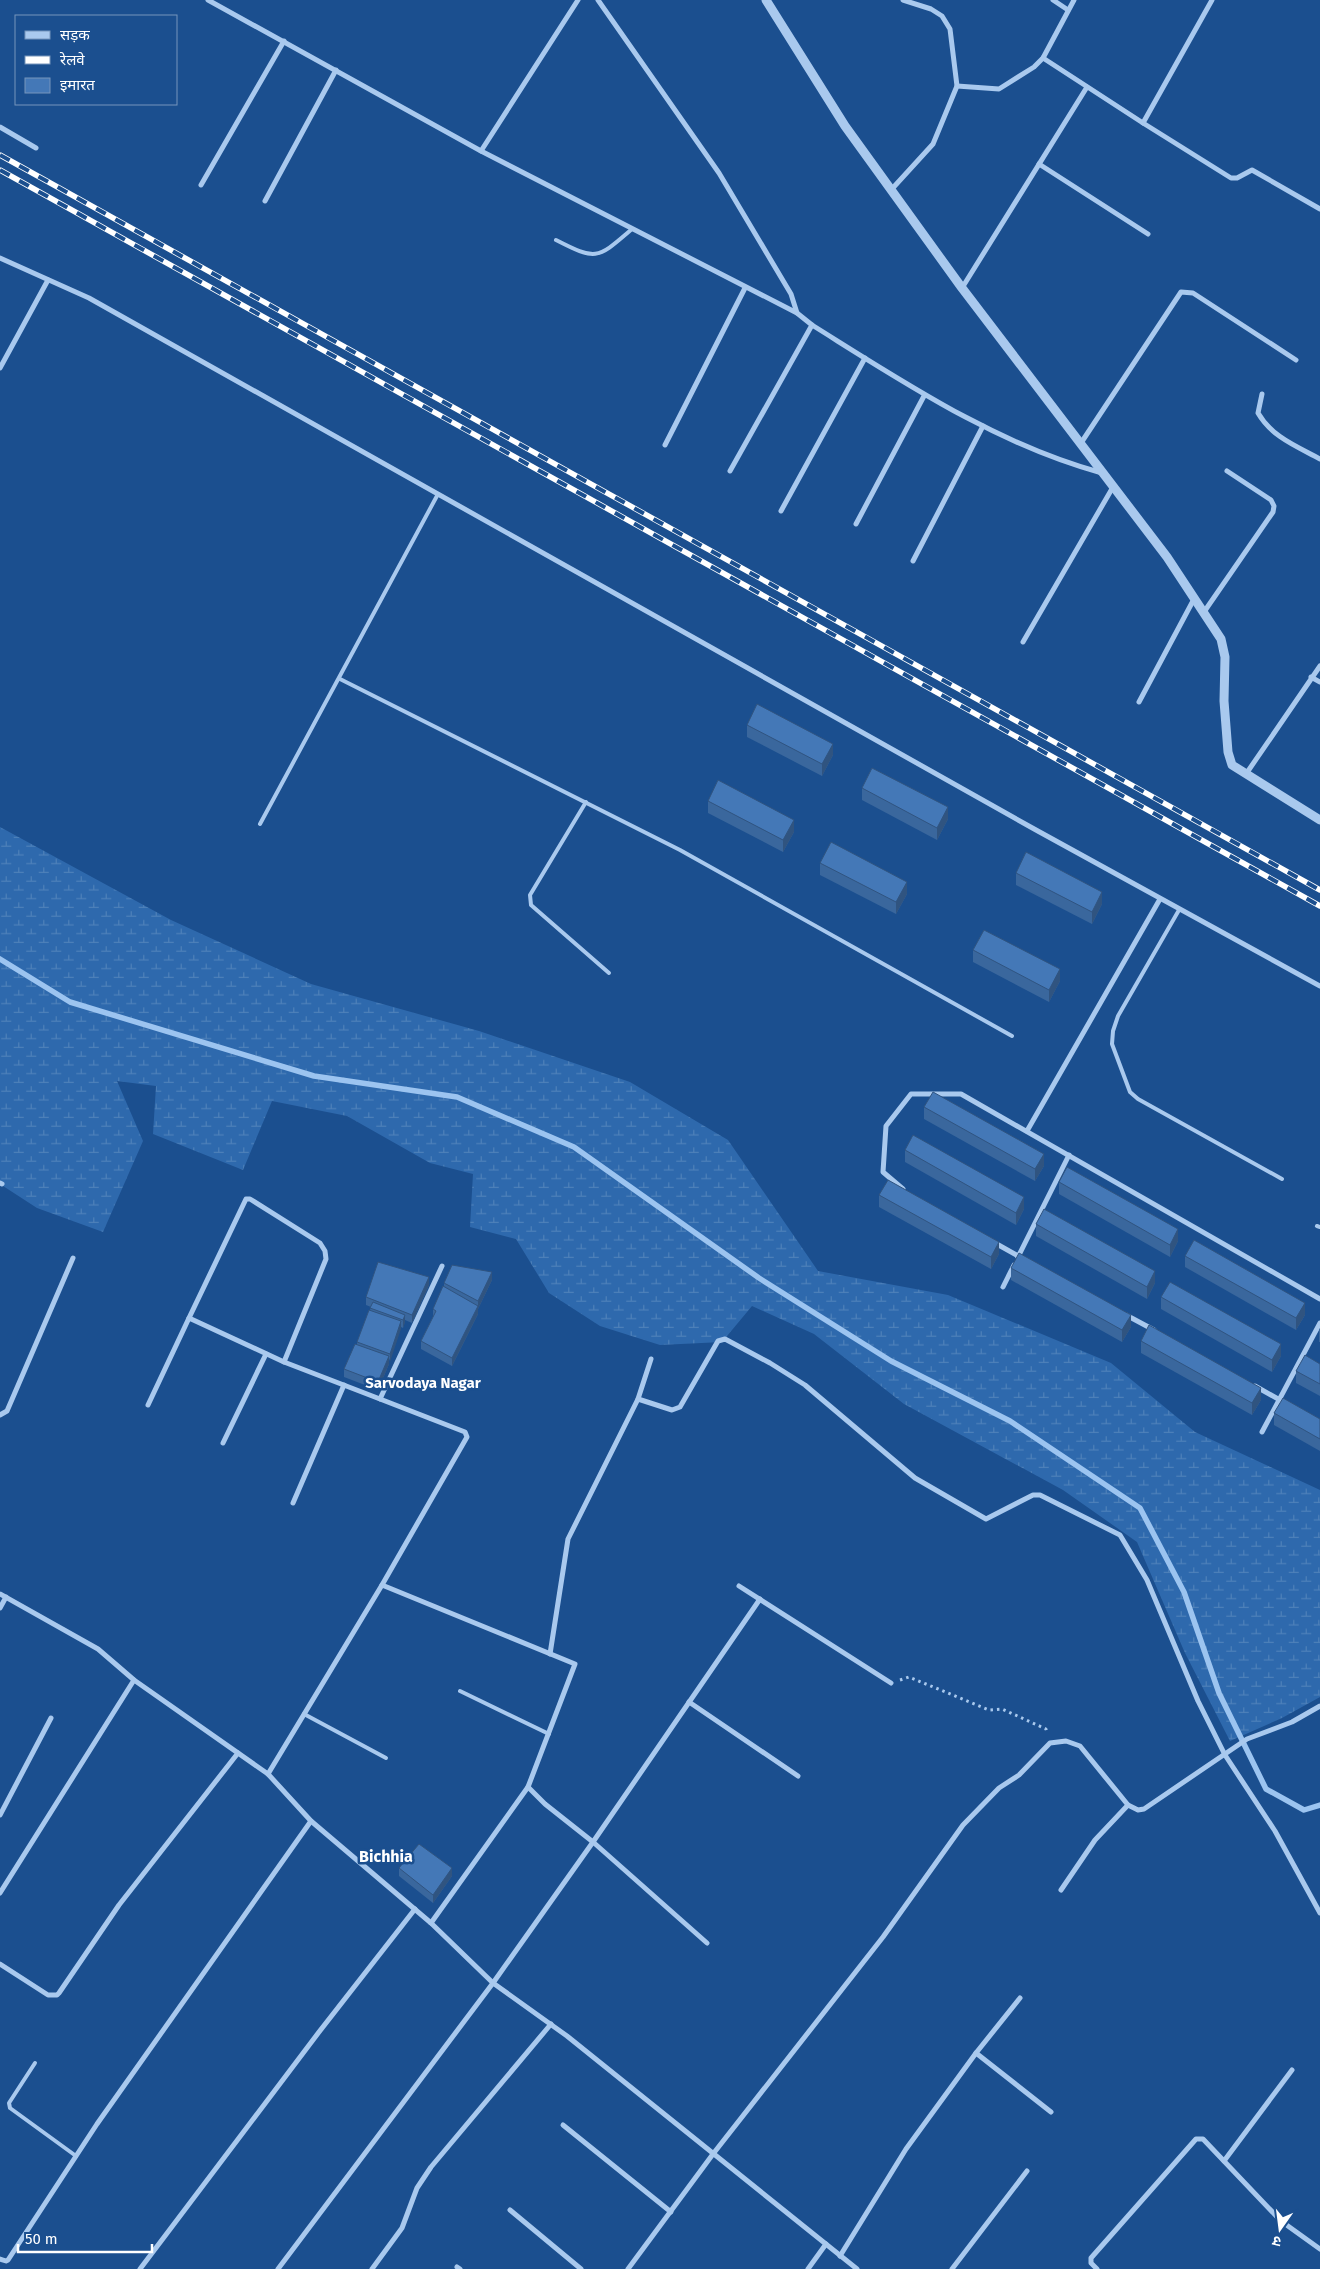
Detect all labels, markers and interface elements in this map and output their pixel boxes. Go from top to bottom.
legend [15,15,178,105]
text: सड़क [60,26,90,44]
text: रेलवे [59,51,85,69]
text: इमारत [60,76,95,94]
district label: Sarvodaya Nagar [365,1374,482,1392]
district label: Bichhia [359,1847,413,1866]
north arrow [1255,2204,1305,2254]
scale bar [18,2222,151,2254]
text: 50 m [25,2230,58,2248]
text: उ [1270,2232,1283,2250]

